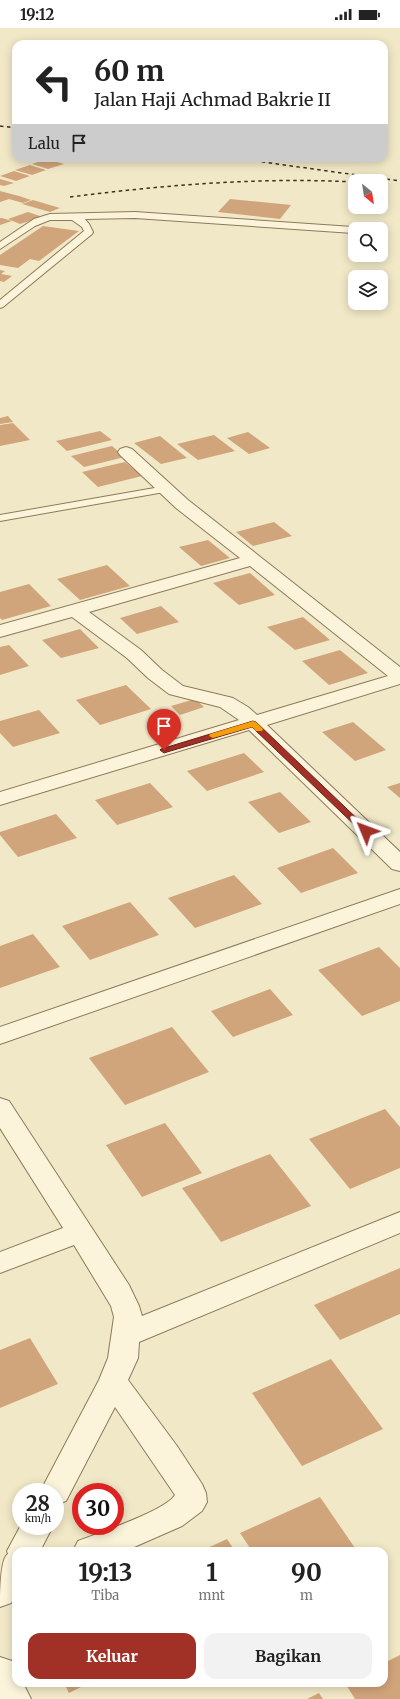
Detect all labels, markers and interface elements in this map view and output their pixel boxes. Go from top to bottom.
text: 19:12 [20,5,54,24]
text: 60 m [94,53,164,89]
icon: left [28,56,80,108]
text: Jalan Haji Achmad Bakrie II [94,88,331,111]
icon: arrive [68,132,90,154]
text: Lalu [28,134,60,153]
north arrow [348,174,388,214]
map controls [348,174,388,310]
button: search [348,222,388,262]
button: layers [348,270,388,310]
pin [147,709,181,750]
icon: arrive [153,715,175,737]
position arrow [345,810,387,852]
speed limit sign: 30 [72,1483,124,1535]
text: 28 [26,1491,50,1516]
text: km/h [25,1512,51,1525]
text: 19:13 [78,1557,132,1588]
text: 1 [206,1557,217,1588]
text: 90 [291,1557,322,1588]
text: Tiba [91,1587,119,1604]
text: mnt [199,1587,225,1604]
text: m [300,1587,313,1604]
button: Keluar [28,1633,196,1679]
button: Bagikan [204,1633,372,1679]

